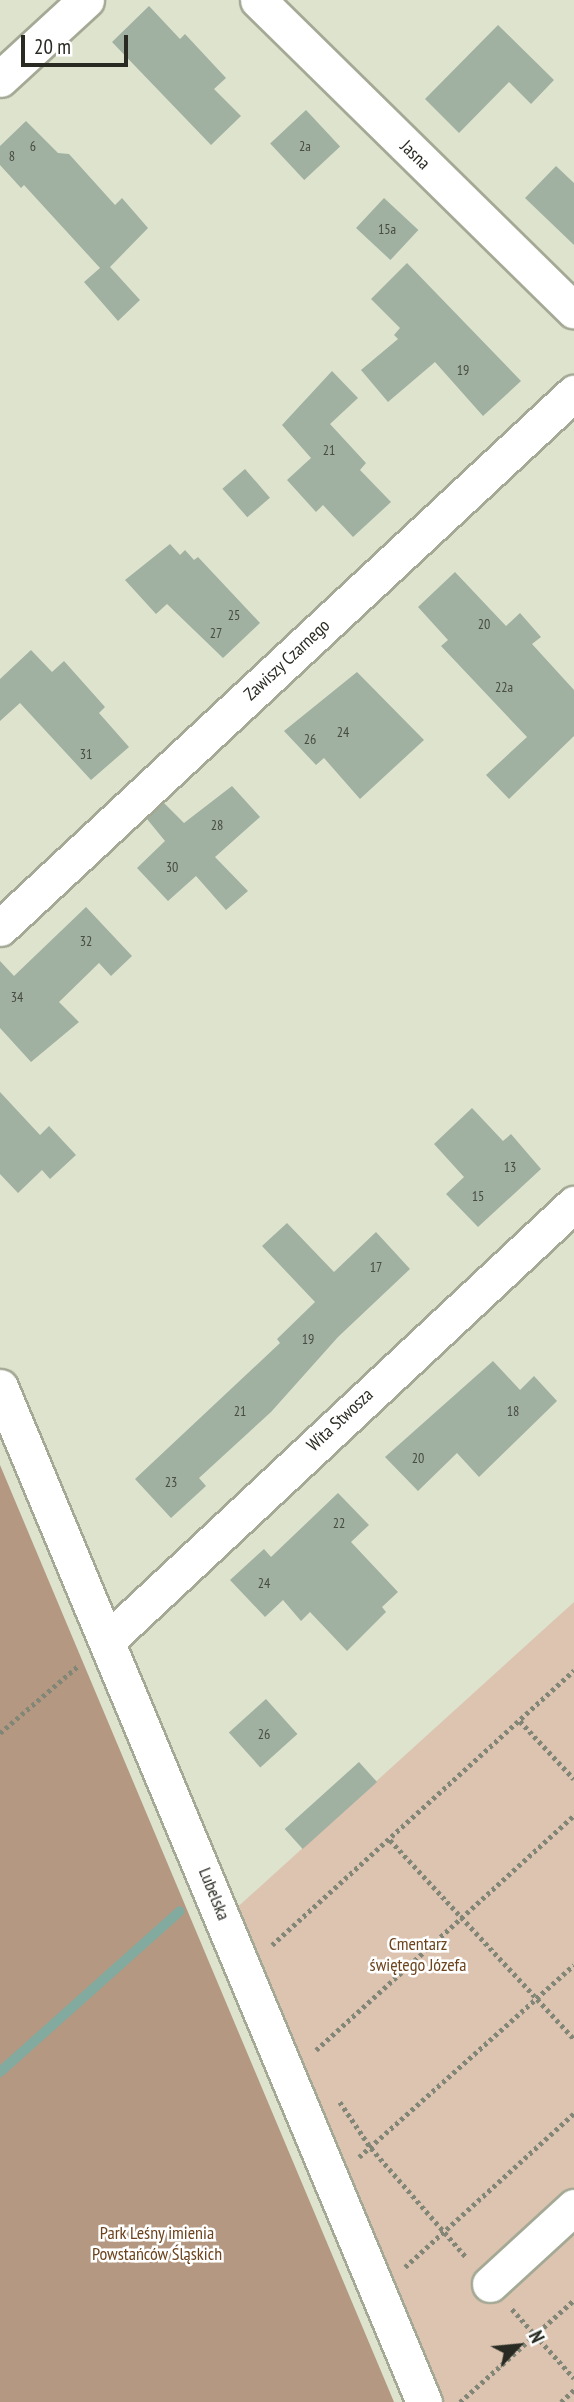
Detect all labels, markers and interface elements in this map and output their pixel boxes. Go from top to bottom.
scale bar [24,21,131,65]
text: 20 m [34,33,71,60]
street label: Jasna [396,136,434,174]
house number: 6 [30,138,36,154]
house number: 2a [299,138,311,154]
house number: 8 [9,148,15,164]
house number: 15a [378,221,396,237]
house number: 19 [457,362,469,378]
house number: 21 [323,442,335,458]
house number: 25 [228,607,240,623]
street label: Zawiszy Czarnego [240,615,334,705]
house number: 20 [478,616,490,632]
house number: 27 [210,625,222,641]
house number: 22a [495,679,513,695]
house number: 24 [337,724,349,740]
house number: 26 [304,731,316,747]
house number: 31 [80,746,92,762]
house number: 28 [211,817,223,833]
house number: 30 [166,859,178,875]
house number: 32 [80,933,92,949]
house number: 34 [11,989,23,1005]
house number: 13 [504,1159,516,1175]
house number: 15 [472,1188,484,1204]
house number: 17 [370,1259,382,1275]
house number: 19 [302,1331,314,1347]
street label: Wita Stwosza [302,1384,378,1456]
house number: 21 [234,1403,246,1419]
house number: 18 [507,1403,519,1419]
house number: 20 [412,1450,424,1466]
house number: 23 [165,1474,177,1490]
house number: 22 [333,1515,345,1531]
house number: 24 [258,1575,270,1591]
house number: 26 [258,1726,270,1742]
street label: Lubelska [194,1865,234,1923]
park label: Cmentarz świętego Józefa [370,1934,466,1976]
park label: Park Leśny imienia Powstańców Śląskich [92,2223,222,2266]
north arrow [483,2311,553,2381]
text: N [524,2327,550,2347]

